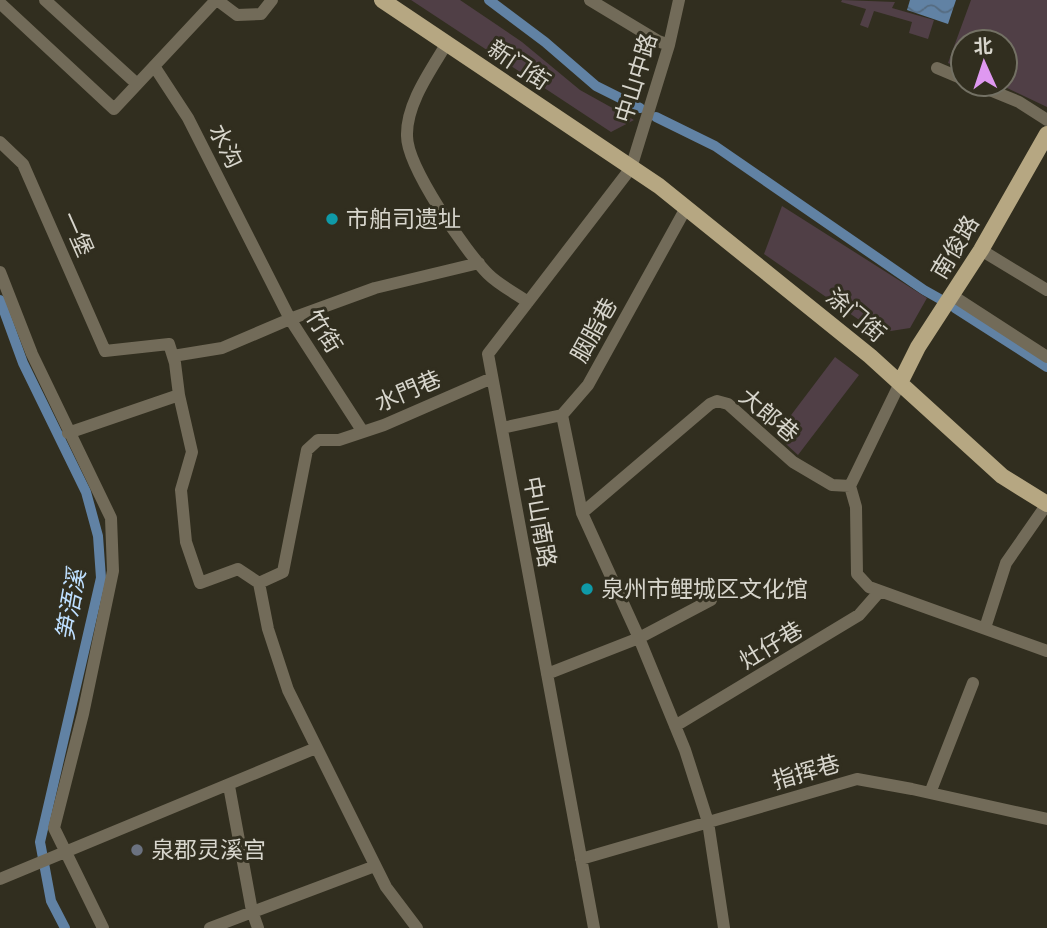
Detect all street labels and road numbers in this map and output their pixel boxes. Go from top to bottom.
street label: 中山中路 [609,30,662,126]
street label: 新门街 [483,34,555,95]
street label: 水沟 [204,119,249,172]
street label: 一堡 [56,207,99,260]
street label: 南俊路 [925,210,984,283]
street label: 涂门街 [821,282,891,347]
street label: 胭脂巷 [565,293,622,366]
street label: 竹街 [301,304,348,357]
street label: 水門巷 [371,365,445,416]
street label: 大郎巷 [734,382,804,447]
street label: 中山南路 [519,474,562,570]
street label: 灶仔巷 [734,615,807,674]
street label: 指挥巷 [769,749,843,794]

